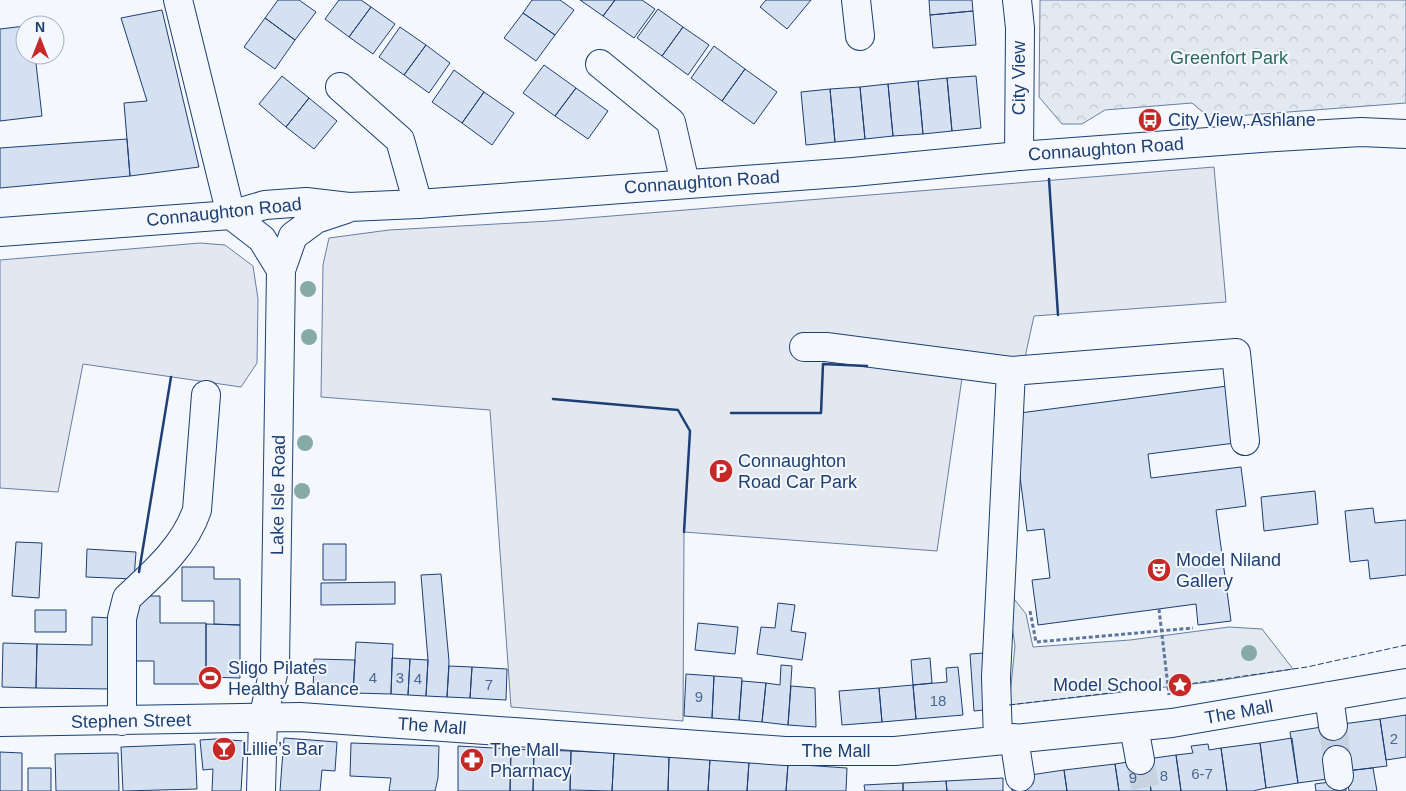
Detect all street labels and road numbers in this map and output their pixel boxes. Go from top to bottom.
street label: City View [1009,40,1029,115]
street label: Connaughton Road [1027,134,1185,164]
street label: Connaughton Road [623,167,781,197]
street label: Connaughton Road [145,194,303,230]
street label: Lake Isle Road [267,435,289,555]
street label: The Mall [1203,696,1275,728]
street label: Stephen Street [71,710,191,732]
street label: The Mall [397,714,467,738]
street label: The Mall [801,741,871,761]

